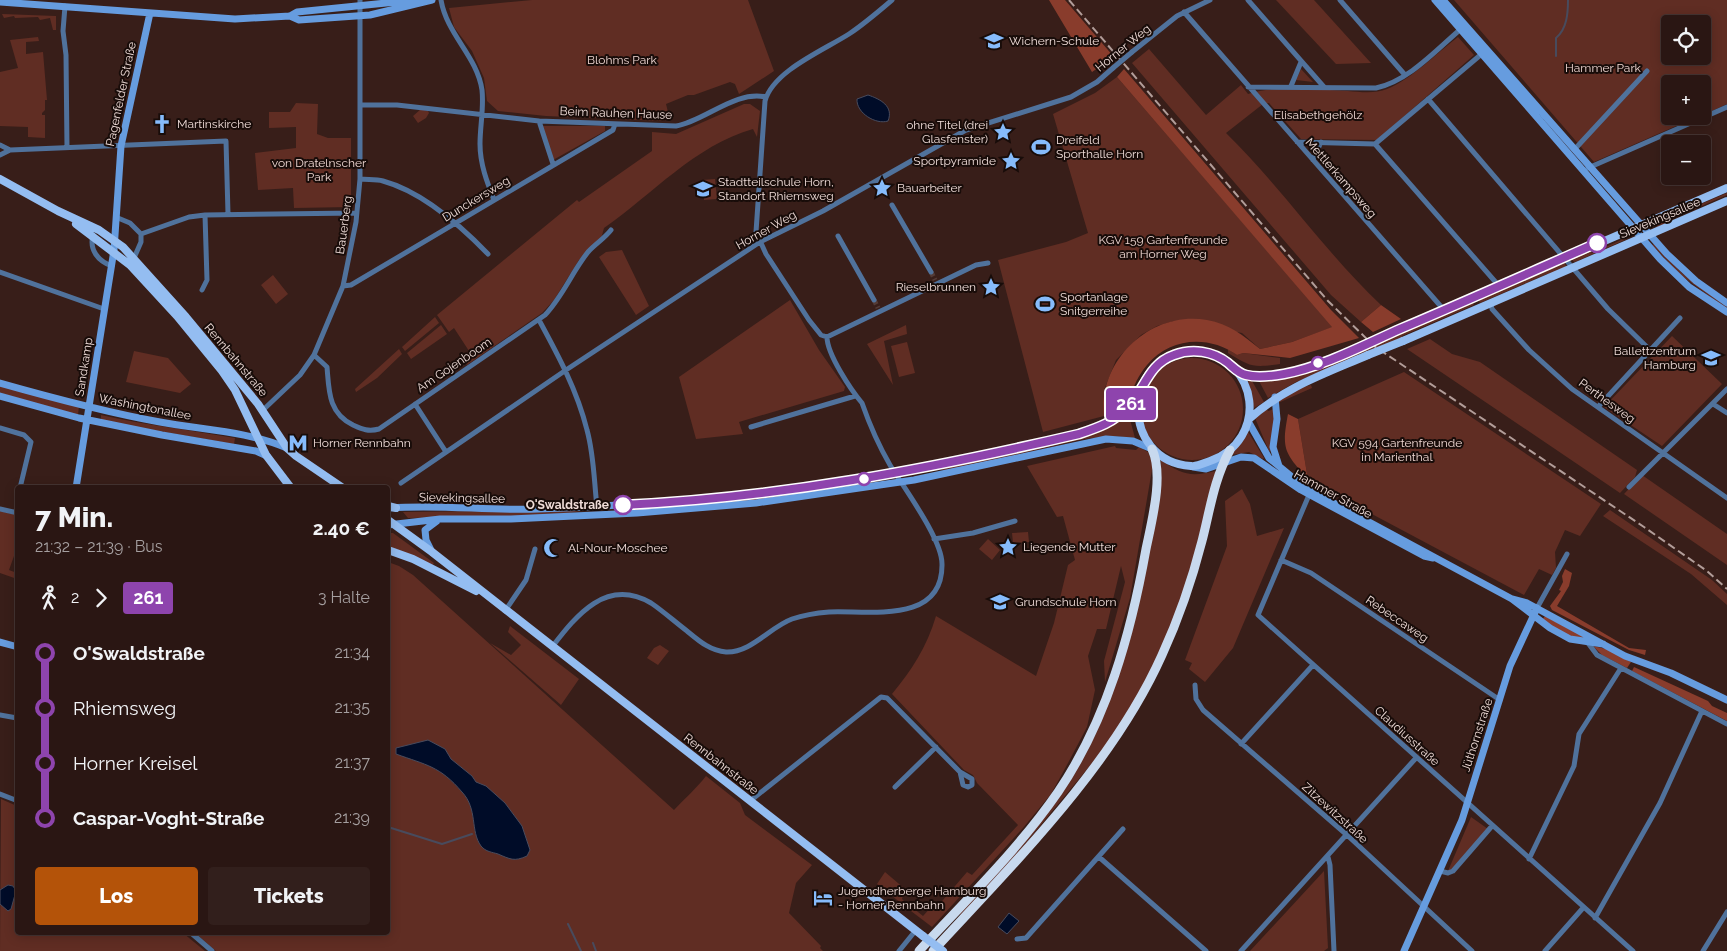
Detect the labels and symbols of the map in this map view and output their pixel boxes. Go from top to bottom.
street label: Horner Weg [1093,21,1153,75]
school or university icon: Wichern-Schule [983,30,1005,52]
place label: Wichern-Schule [1009,34,1099,48]
street label: Pagenfelder Straße [103,40,139,148]
park label: Blohms Park [587,53,658,67]
park label: Hammer Park [1565,61,1642,75]
street label: Beim Rauhen Hause [560,104,672,122]
park label: Elisabethgehölz [1274,108,1362,122]
church icon: Martinskirche [151,113,173,135]
place label: Martinskirche [177,117,251,131]
place label: ohne Titel (drei Glasfenster) [906,118,988,146]
place icon: ohne Titel (drei Glasfenster) [992,121,1014,143]
place label: Dreifeld Sporthalle Horn [1056,133,1143,161]
street label: Mettlerkampsweg [1303,135,1379,221]
sports icon: Dreifeld Sporthalle Horn [1030,136,1052,158]
place icon: Sportpyramide [1000,150,1022,172]
place label: Sportpyramide [913,154,996,168]
park label: von Dratelnscher Park [272,156,367,184]
street label: Dunckersweg [440,173,512,225]
place label: Stadtteilschule Horn, Standort Rhiemsweg [718,175,834,203]
place icon: Bauarbeiter [871,177,893,199]
school or university icon: Stadtteilschule Horn, Standort Rhiemsweg [692,178,714,200]
place label: Bauarbeiter [897,181,962,195]
street label: Bauerberg [333,195,355,255]
street label: Sievekingsallee [1618,195,1702,241]
street label: Horner Weg [733,208,799,252]
park label: KGV 159 Gartenfreunde am Horner Weg [1098,233,1228,261]
unlabelled marker [1587,233,1607,253]
place icon: Rieselbrunnen [980,276,1002,298]
place label: Rieselbrunnen [896,280,976,294]
place label: Sportanlage Snitgerreihe [1060,290,1128,318]
sports icon: Sportanlage Snitgerreihe [1034,293,1056,315]
street label: Rennbahnstraße [201,321,271,399]
street label: Am Gojenboom [414,335,494,395]
street label: Sandkamp [72,336,96,398]
place label: Ballettzentrum Hamburg [1614,344,1696,372]
school or university icon: Ballettzentrum Hamburg [1700,347,1722,369]
unlabelled marker [1311,356,1325,370]
street label: Perthesweg [1576,376,1638,426]
line badge: 261 [1102,388,1160,420]
street label: Washingtonallee [98,391,192,423]
metro station icon: Horner Rennbahn [287,432,309,454]
place label: Horner Rennbahn [313,436,411,450]
park label: KGV 594 Gartenfreunde in Marienthal [1332,436,1462,464]
street label: Hammer Straße [1292,467,1374,521]
unlabelled marker [857,472,871,486]
street label: Sievekingsallee [419,490,505,506]
marker: O'Swaldstraße [613,495,633,515]
place label: O'Swaldstraße [526,498,609,512]
place icon: Liegende Mutter [997,536,1019,558]
mosque icon: Al-Nour-Moschee [542,537,564,559]
place label: Liegende Mutter [1023,540,1116,554]
place label: Al-Nour-Moschee [568,541,668,555]
school or university icon: Grundschule Horn [989,591,1011,613]
street label: Rebeccaweg [1363,593,1431,645]
place label: Grundschule Horn [1015,595,1116,609]
street label: Jüthornstraße [1459,697,1495,773]
street label: Claudiusstraße [1372,703,1442,769]
street label: Rennbahnstraße [681,731,761,797]
street label: Zitzewitzstraße [1299,780,1371,846]
place label: Jugendherberge Hamburg - Horner Rennbahn [838,884,986,912]
hotel icon: Jugendherberge Hamburg - Horner Rennbahn [812,887,834,909]

